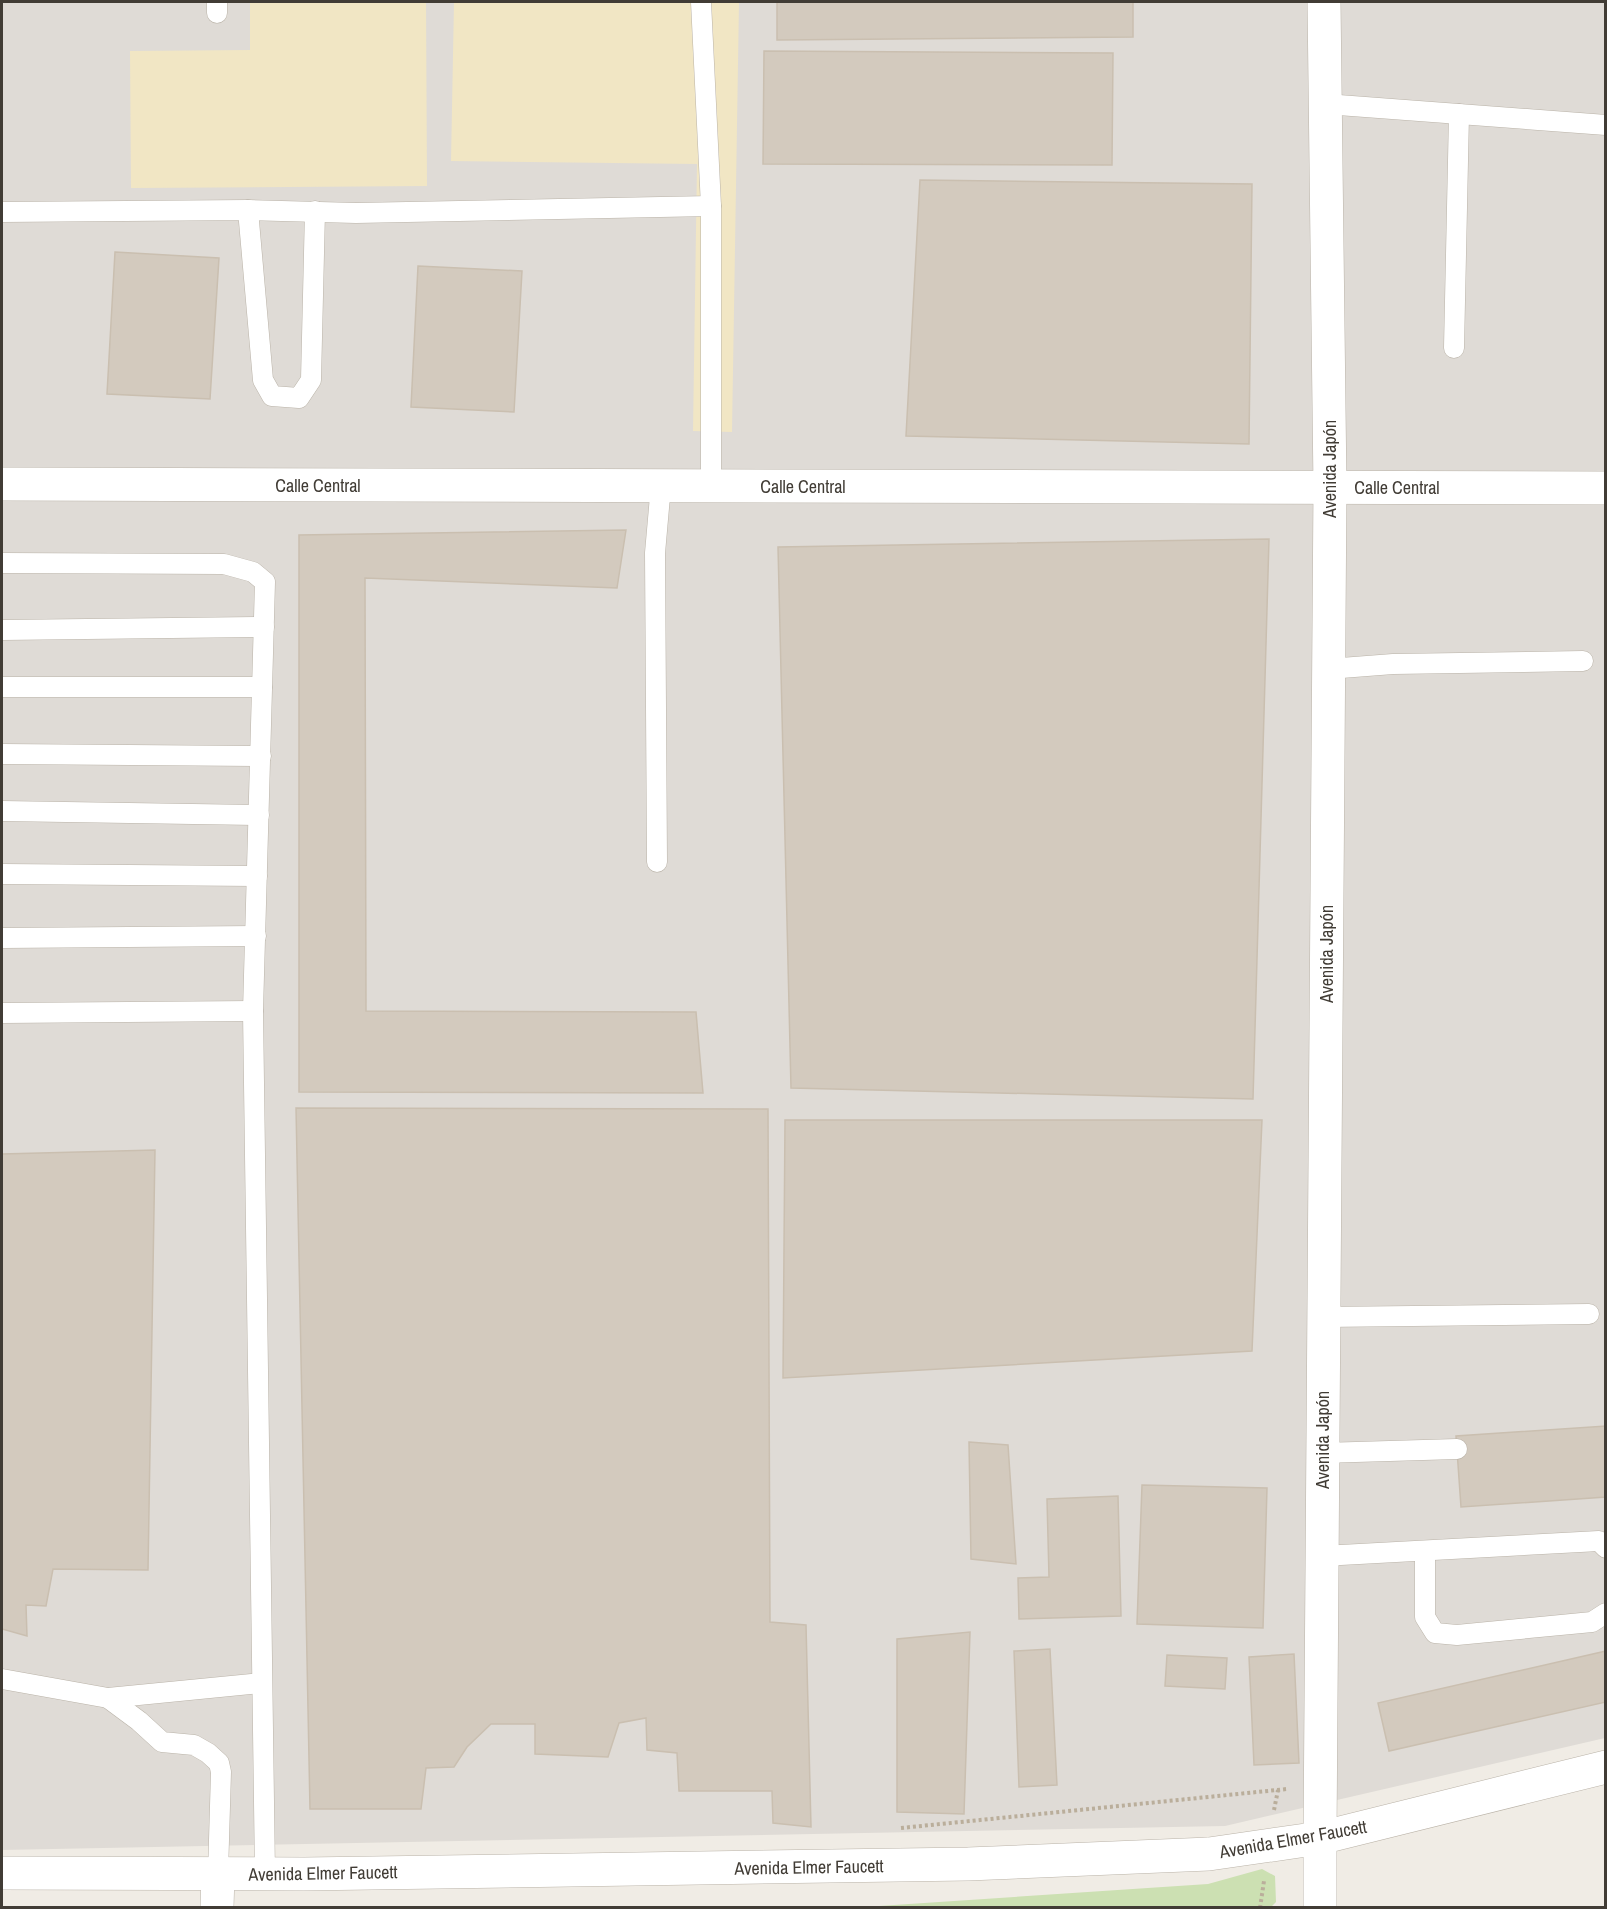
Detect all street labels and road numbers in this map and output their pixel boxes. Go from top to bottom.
street label: Avenida Japón [1317,420,1342,519]
street label: Calle Central [275,473,361,498]
street label: Calle Central [760,474,846,499]
street label: Calle Central [1354,475,1440,500]
street label: Avenida Japón [1314,905,1339,1004]
street label: Avenida Japón [1310,1391,1335,1490]
street label: Avenida Elmer Faucett [1216,1814,1369,1864]
street label: Avenida Elmer Faucett [733,1853,884,1881]
street label: Avenida Elmer Faucett [247,1859,398,1887]

